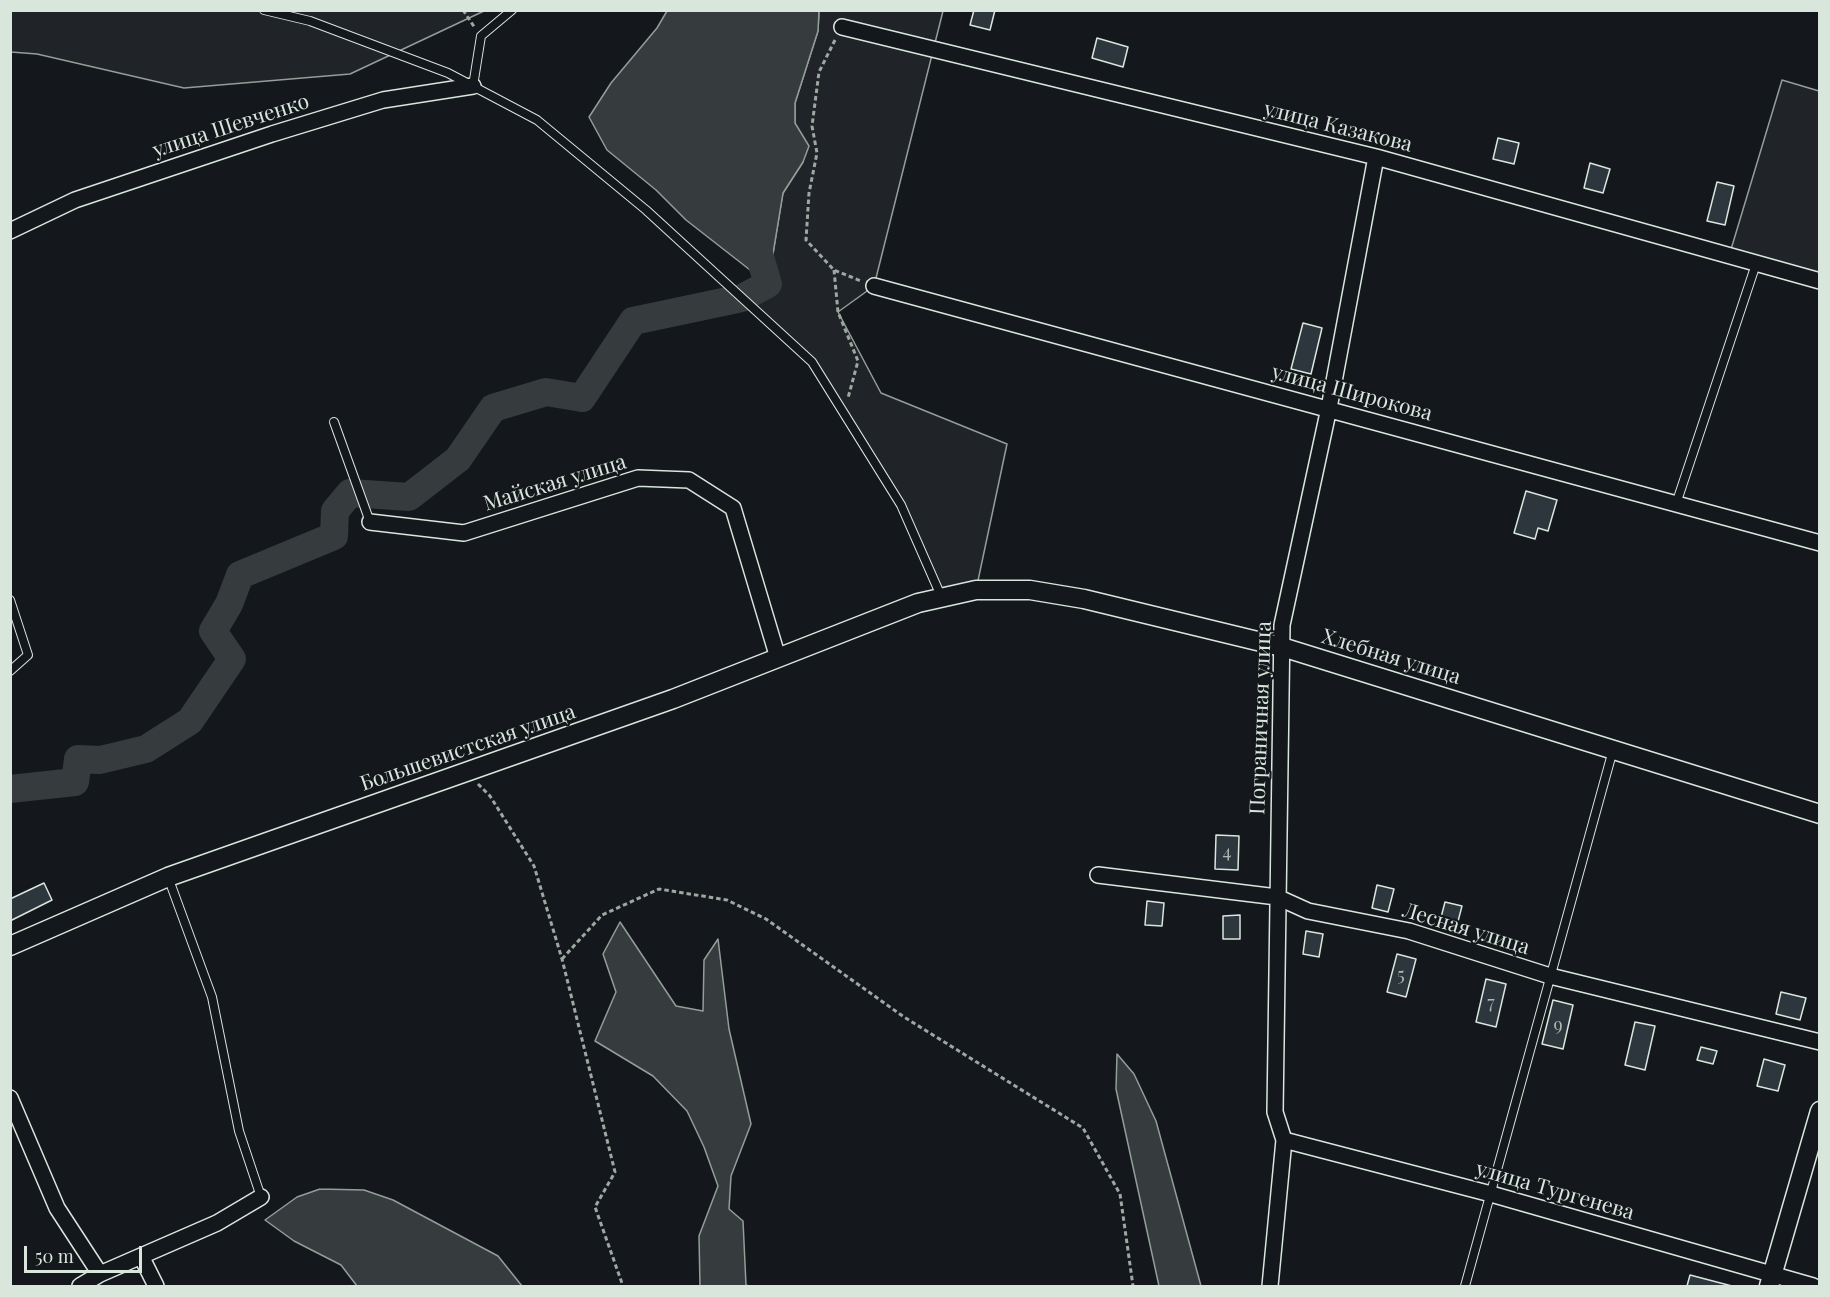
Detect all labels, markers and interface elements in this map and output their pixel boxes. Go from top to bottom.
street label: улица Шевченко [150,89,312,163]
street label: улица Казакова [1261,96,1415,158]
street label: улица Широкова [1269,359,1435,427]
street label: Майская улица [481,449,629,517]
street label: Пограничная улица [1245,621,1277,815]
street label: Хлебная улица [1318,624,1464,690]
street label: Большевистская улица [357,699,579,797]
house number: 4 [1223,841,1231,863]
street label: Лесная улица [1399,898,1533,960]
house number: 5 [1397,964,1405,986]
house number: 7 [1487,992,1495,1014]
house number: 9 [1553,1014,1563,1036]
street label: улица Тургенева [1473,1156,1637,1226]
scale bar [27,1234,146,1272]
text: 50 m [35,1244,74,1268]

